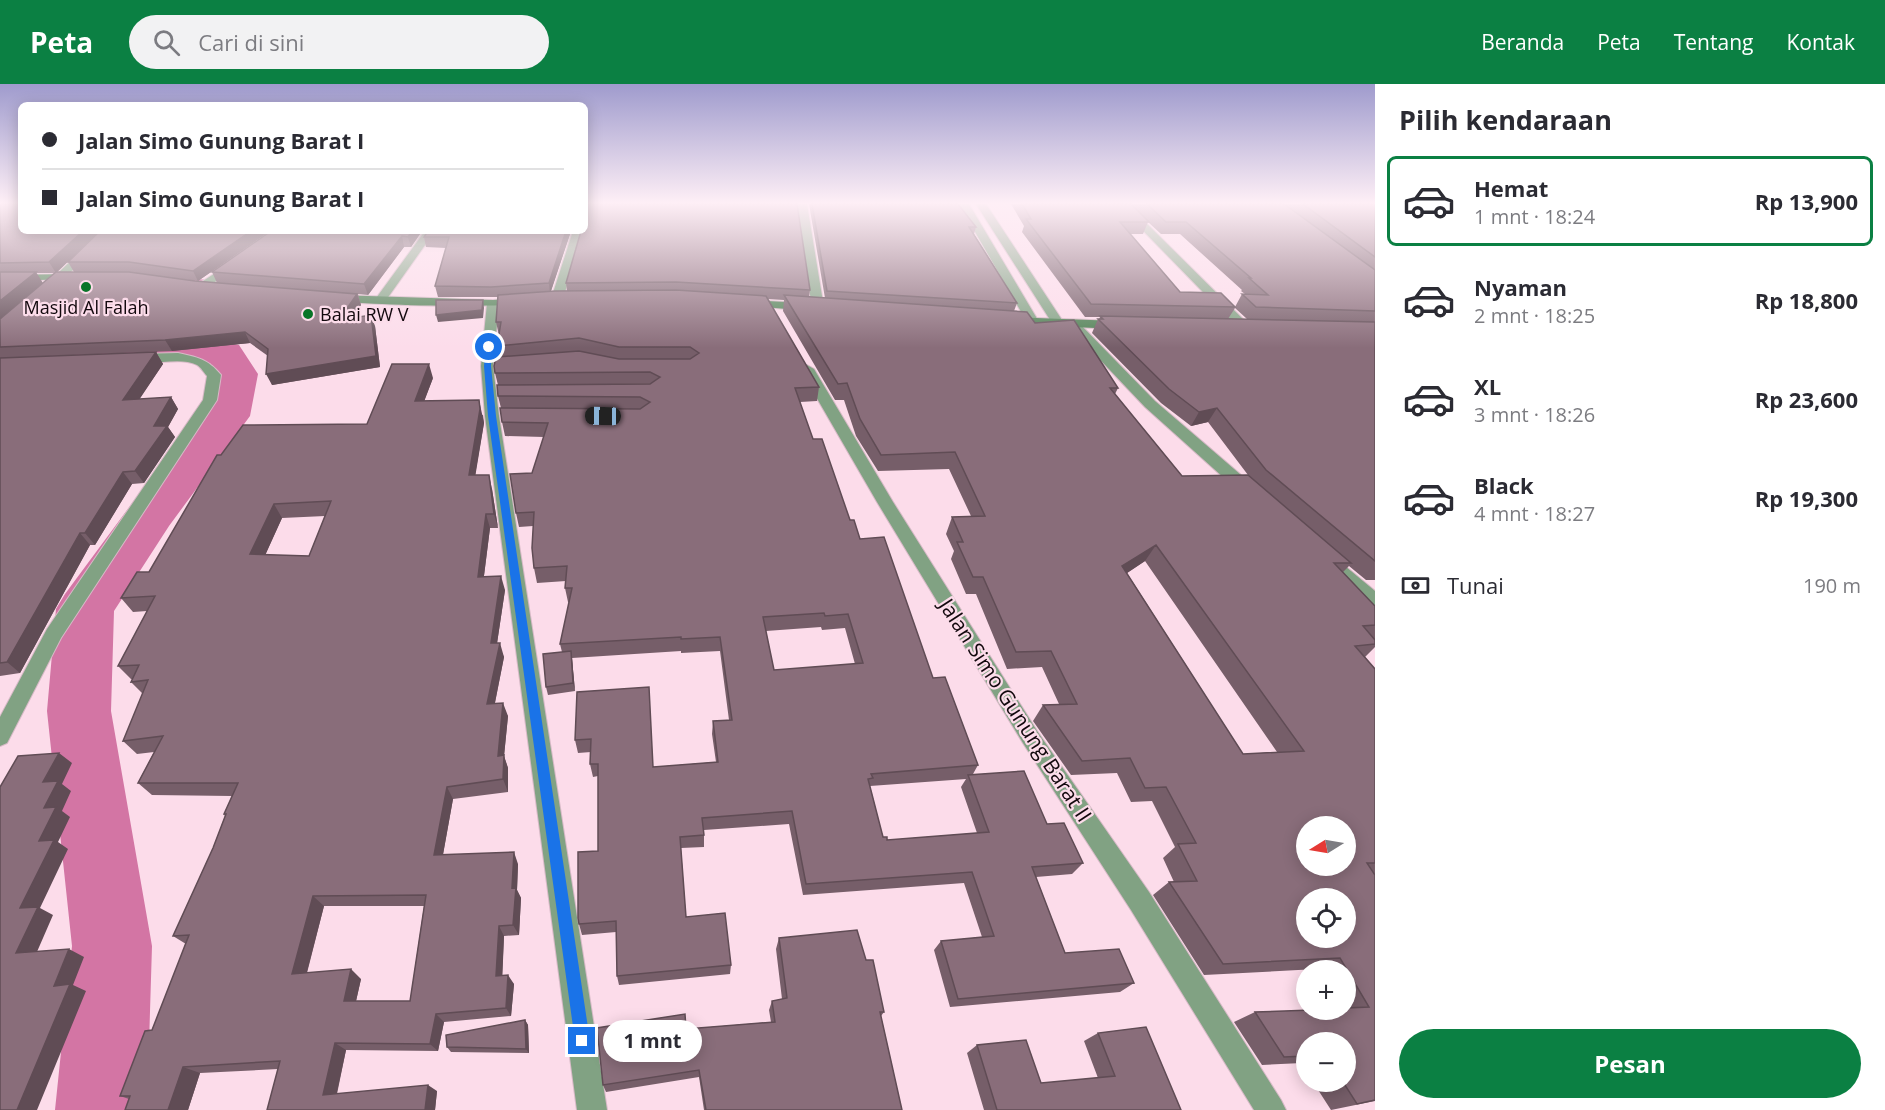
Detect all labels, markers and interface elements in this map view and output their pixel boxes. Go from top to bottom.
search box [129,15,549,69]
text: Peta [30,23,93,61]
icon: search [150,26,183,59]
text: Cari di sini [198,27,304,57]
text: Beranda [1481,28,1564,56]
text: Peta [1597,28,1641,56]
text: Tentang [1674,28,1753,56]
text: Kontak [1786,28,1855,56]
text: Pilih kendaraan [1399,101,1612,138]
text: Jalan Simo Gunung Barat I [78,125,364,155]
text: Hemat [1474,173,1548,203]
icon: car [1402,174,1456,228]
text: Jalan Simo Gunung Barat I [78,183,364,213]
text: Rp 13,900 [1755,186,1858,216]
text: 1 mnt · 18:24 [1474,203,1595,230]
text: Nyaman [1474,272,1567,302]
icon: car [1402,273,1456,327]
marker: Masjid Al Falah [79,280,93,294]
text: Rp 18,800 [1755,285,1858,315]
place label: Masjid Al Falah [23,295,149,319]
place label: Balai RW V [320,302,409,326]
text: 2 mnt · 18:25 [1474,302,1595,329]
marker: Balai RW V [301,307,315,321]
route start [475,333,502,360]
text: XL [1474,371,1501,401]
icon: car [1402,372,1456,426]
text: Rp 23,600 [1755,384,1858,414]
text: 3 mnt · 18:26 [1474,401,1595,428]
car [585,407,621,425]
text: Black [1474,470,1534,500]
icon: car [1402,471,1456,525]
text: Rp 19,300 [1755,483,1858,513]
text: 4 mnt · 18:27 [1474,500,1595,527]
icon: cash [1399,569,1432,602]
text: Tunai [1447,570,1504,600]
text: 190 m [1803,572,1861,599]
street label: Jalan Simo Gunung Barat II [932,591,1099,827]
north arrow [1296,816,1356,876]
map controls [1296,816,1356,1092]
button: locate [1296,888,1356,948]
button: + [1296,960,1356,1020]
callout: 1 mnt [603,1020,702,1062]
route end [568,1027,595,1054]
text: 1 mnt [623,1027,682,1054]
button: Pesan [1399,1029,1861,1098]
button: − [1296,1032,1356,1092]

